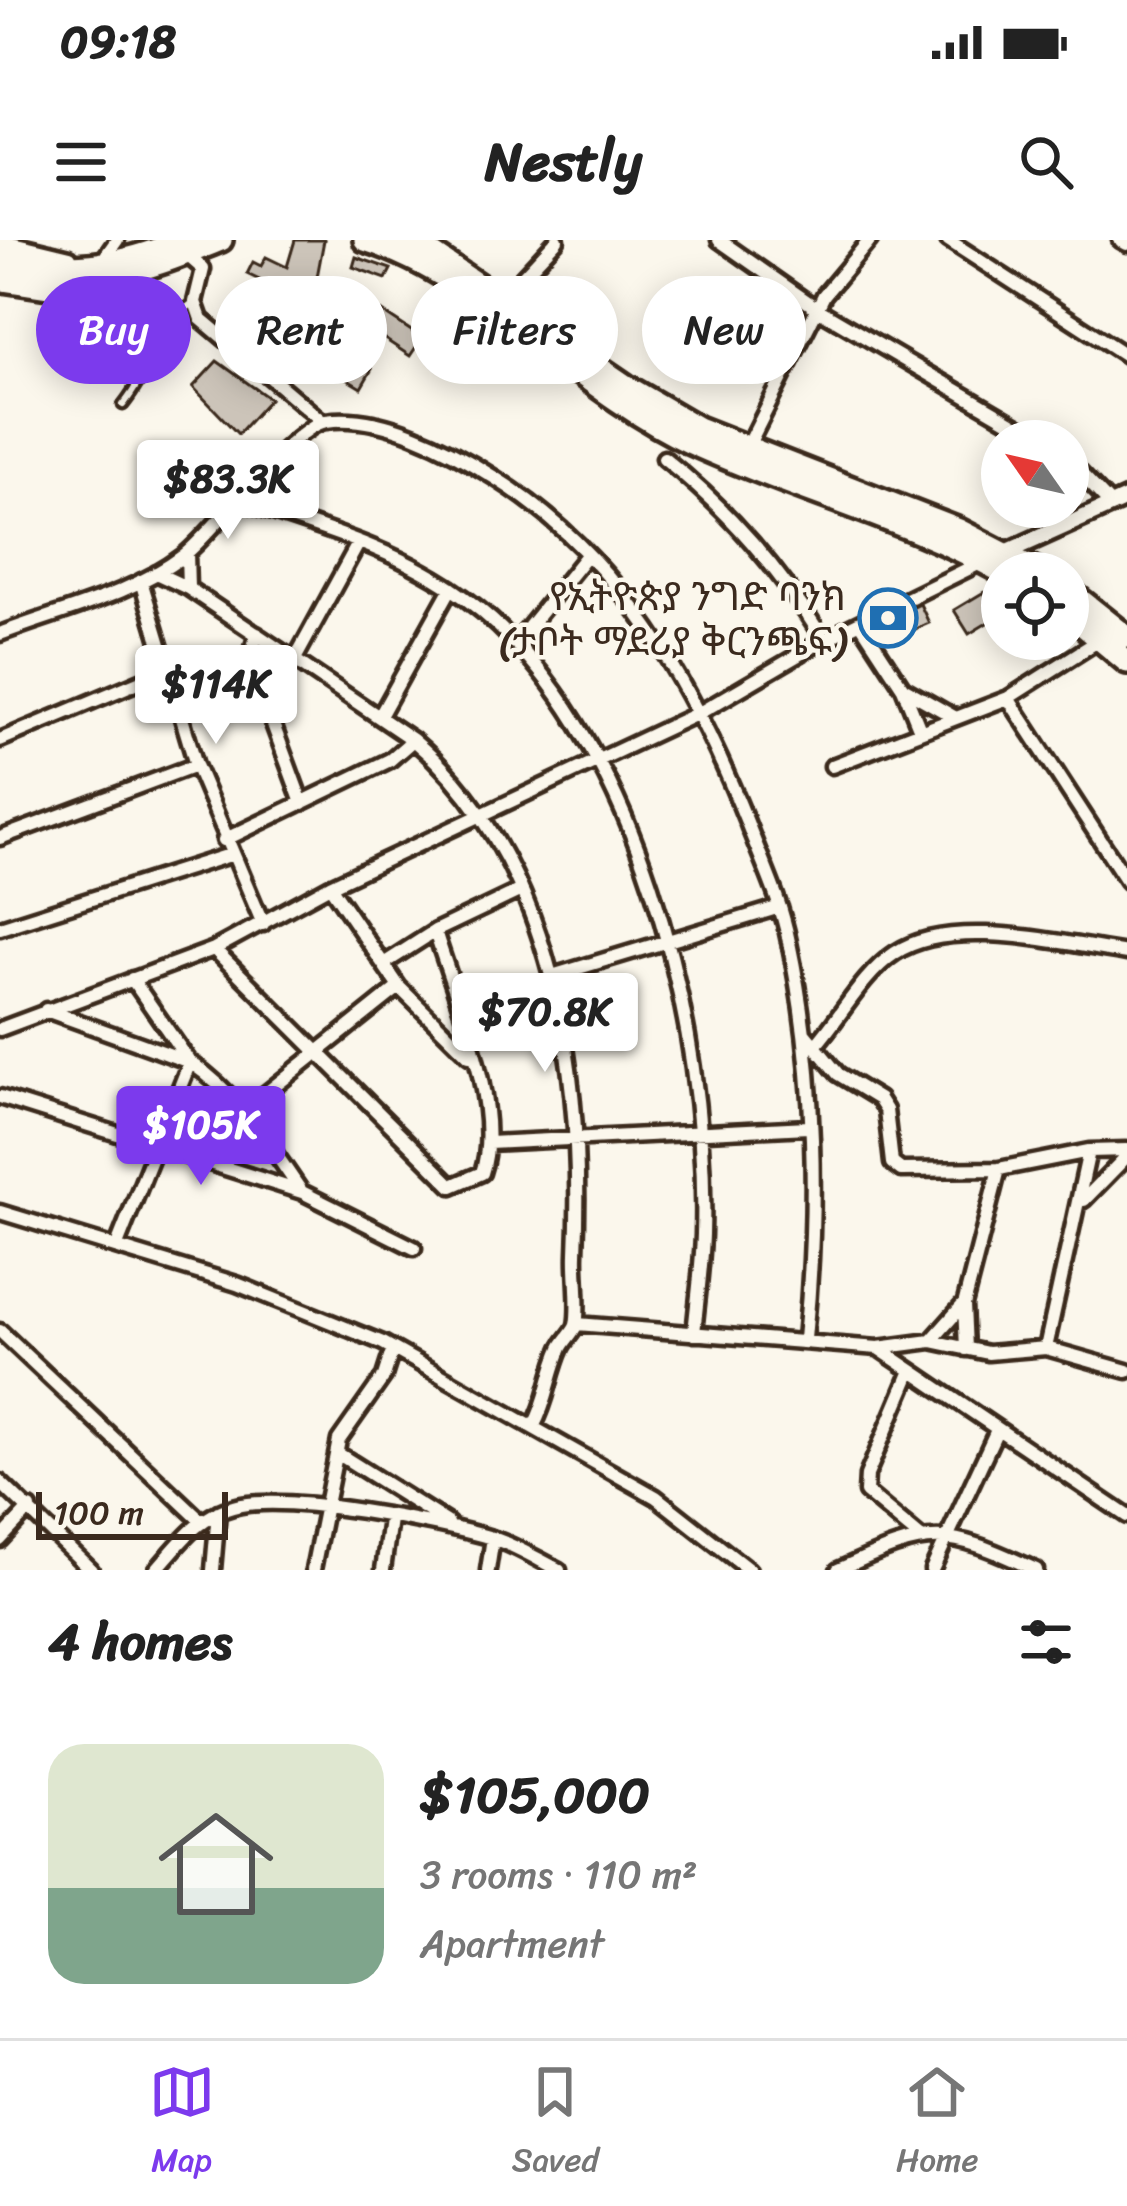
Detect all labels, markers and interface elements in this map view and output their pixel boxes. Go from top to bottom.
text: 09:18 [60,2,176,82]
text: Nestly [485,114,642,210]
icon: menu [48,129,114,195]
icon: search [1013,129,1079,195]
chip: Buy [36,276,191,384]
chip: Rent [215,276,387,384]
chip: Filters [411,276,618,384]
chip: New [642,276,806,384]
north arrow [981,420,1089,528]
map controls [981,420,1089,660]
pin: $83.3K [130,440,326,542]
text: $83.3K [164,444,292,513]
button: locate [981,552,1089,660]
place label: የኢትዮጵያ ንግድ ባንክ (ታቦት ማደሪያ ቅርንጫፍ) [498,562,848,676]
bank icon: የኢትዮጵያ ንግድ ባንክ (ታቦት ማደሪያ ቅርንጫፍ) [857,587,919,649]
pin: $114K [132,645,300,747]
text: $114K [162,649,270,718]
pin: $70.8K [447,973,643,1075]
text: $70.8K [479,977,611,1046]
pin: $105K [117,1086,285,1188]
text: $105K [143,1090,259,1159]
text: 100 m [54,1484,144,1542]
scale bar [36,1486,228,1539]
text: 4 homes [48,1597,232,1687]
icon: filters [1013,1609,1079,1675]
text: $105,000 [420,1750,650,1840]
icon: home [144,1792,288,1936]
text: 3 rooms · 110 m² [420,1840,697,1909]
text: Apartment [420,1909,604,1978]
tab: Map [149,2059,215,2189]
tab: Saved [512,2059,599,2189]
tab: Home [896,2059,978,2189]

